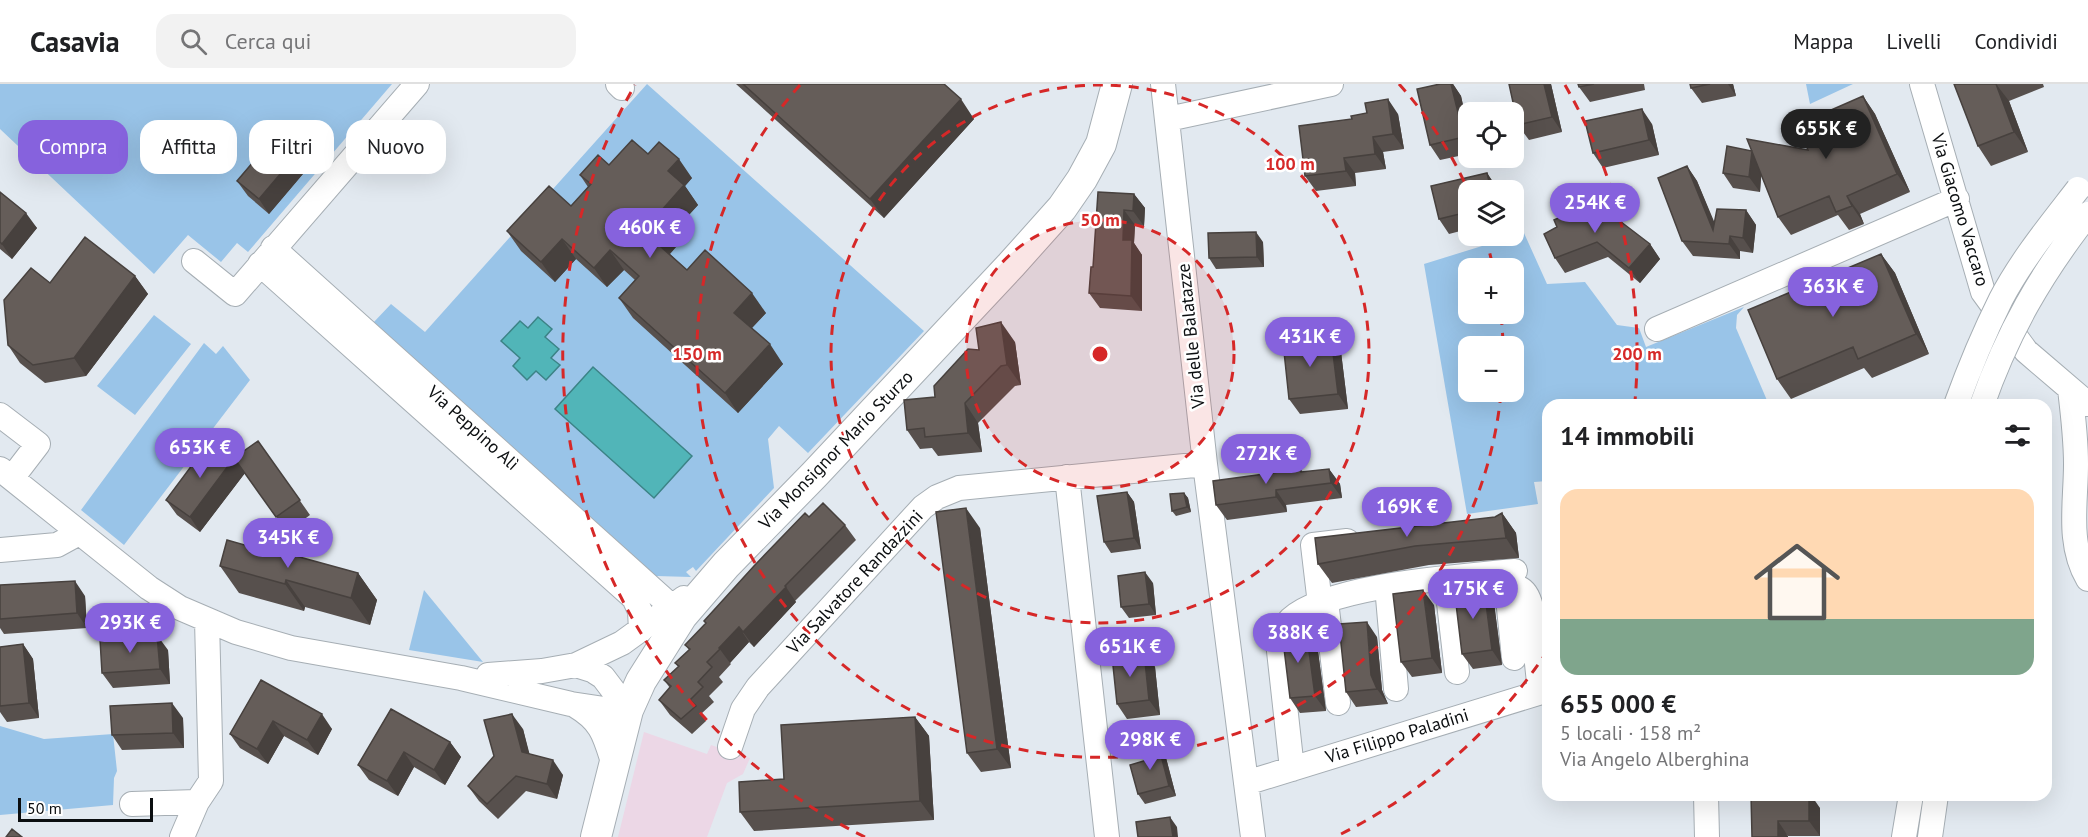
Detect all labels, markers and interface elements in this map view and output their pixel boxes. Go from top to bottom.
search box [156,14,576,68]
text: Casavia [30,23,120,60]
icon: search [177,25,210,58]
text: Cerca qui [225,27,311,55]
text: Mappa [1793,28,1853,55]
text: Livelli [1886,28,1941,55]
text: Condividi [1974,28,2058,55]
map controls [1458,102,1524,402]
button: locate [1458,102,1524,168]
pin: 655K € [1777,109,1875,160]
text: 655K € [1795,115,1857,141]
chip: Compra [18,120,128,174]
chip: Affitta [140,120,237,174]
chip: Filtri [249,120,334,174]
chip: Nuovo [346,120,446,174]
street label: Via Giacomo Vaccaro [1926,130,1995,289]
text: 100 m [1265,152,1315,175]
button: layers [1458,180,1524,246]
pin: 254K € [1546,183,1644,234]
text: 254K € [1564,189,1626,215]
pin: 460K € [601,208,699,259]
text: 50 m [1080,208,1120,231]
text: 460K € [619,214,681,240]
button: + [1458,258,1524,324]
street label: Via delle Balatazze [1171,262,1210,411]
pin: 363K € [1784,267,1882,318]
text: 363K € [1802,273,1864,299]
pin: 431K € [1261,317,1359,368]
text: 431K € [1279,323,1341,349]
button: − [1458,336,1524,402]
text: 150 m [672,342,722,365]
text: 200 m [1612,342,1662,365]
centre of rings [1090,344,1110,364]
street label: Via Monsignor Mario Sturzo [753,365,918,535]
street label: Via Peppino Alì [422,380,524,475]
text: 14 immobili [1560,419,1694,452]
icon: filters [2001,419,2034,452]
pin: 653K € [151,428,249,479]
text: 653K € [169,434,231,460]
pin: 272K € [1217,434,1315,485]
text: 272K € [1235,440,1297,466]
pin: 169K € [1358,487,1456,538]
text: 169K € [1376,493,1438,519]
street label: Via Salvatore Randazzini [781,505,928,659]
pin: 345K € [239,518,337,569]
text: 345K € [257,524,319,550]
icon: home [1743,528,1851,636]
pin: 175K € [1424,569,1522,620]
text: 175K € [1442,575,1504,601]
pin: 293K € [81,603,179,654]
text: 293K € [99,609,161,635]
pin: 388K € [1249,613,1347,664]
text: 388K € [1267,619,1329,645]
pin: 651K € [1081,627,1179,678]
text: 651K € [1099,633,1161,659]
text: 655 000 € [1560,687,1676,720]
street label: Via Filippo Paladini [1321,703,1471,769]
pin: 298K € [1101,720,1199,771]
text: 5 locali · 158 m² [1560,720,1701,746]
text: 298K € [1119,726,1181,752]
text: Via Angelo Alberghina [1560,746,1749,772]
scale bar [18,795,153,822]
text: 50 m [27,798,62,818]

